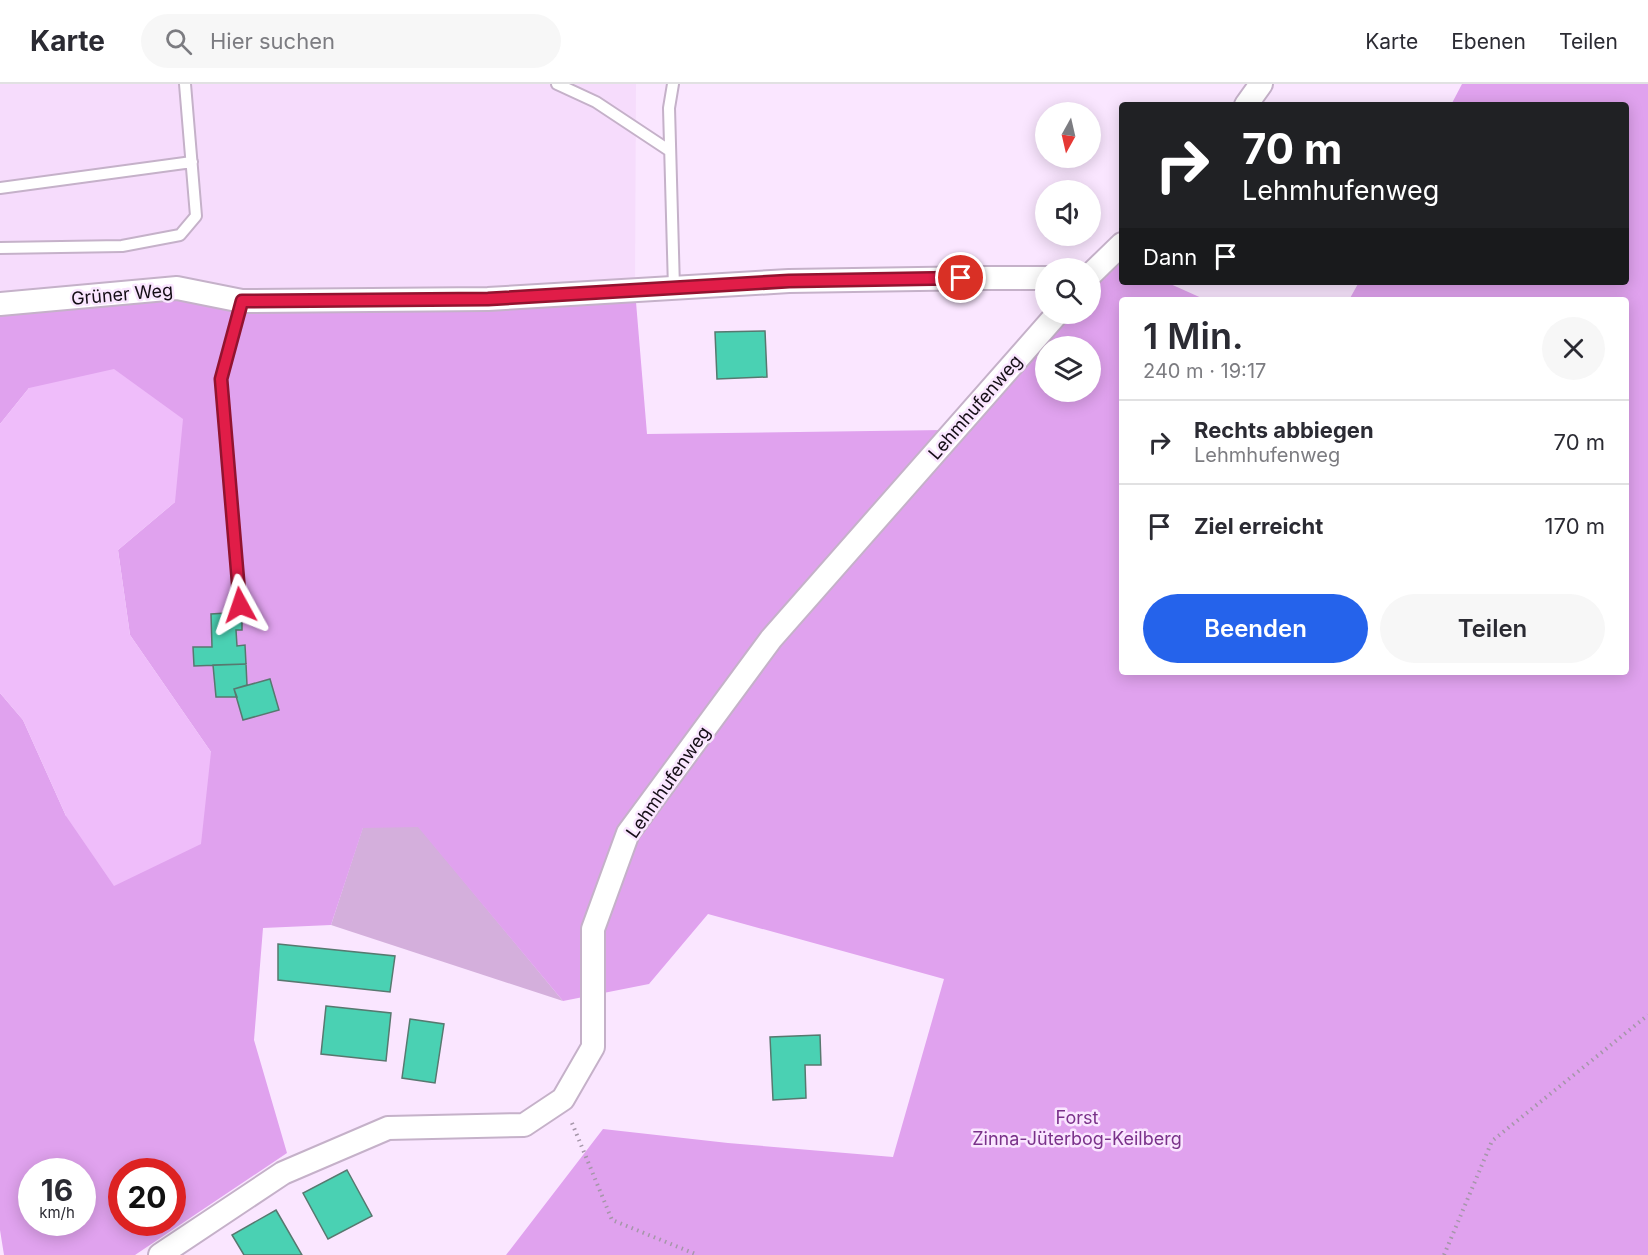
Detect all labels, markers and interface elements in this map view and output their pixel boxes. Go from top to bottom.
search box [141,14,561,68]
text: Karte [30,24,105,58]
icon: search [162,25,195,58]
text: Hier suchen [210,28,335,54]
text: Karte [1365,29,1418,54]
text: Ebenen [1451,29,1526,54]
text: Teilen [1559,29,1618,54]
north arrow [1035,102,1101,168]
map controls [1035,102,1101,402]
text: 70 m [1242,123,1342,174]
icon: right [1143,126,1221,204]
text: Lehmhufenweg [1242,174,1439,207]
button: sound [1035,180,1101,246]
icon: arrive [1209,240,1242,273]
text: Dann [1143,244,1197,270]
pin [935,252,986,303]
button: search [1035,258,1101,324]
icon: arrive [944,261,977,294]
street label: Grüner Weg [70,279,174,309]
text: 1 Min. [1143,314,1243,358]
button: close [1542,317,1605,380]
button: layers [1035,336,1101,402]
street label: Lehmhufenweg [924,350,1026,464]
text: 240 m · 19:17 [1143,359,1266,383]
text: Rechts abbiegen [1194,417,1374,443]
icon: right [1143,426,1176,459]
text: 70 m [1554,429,1605,455]
text: Lehmhufenweg [1194,443,1340,467]
icon: arrive [1143,510,1176,543]
text: Ziel erreicht [1194,513,1323,539]
text: 170 m [1545,513,1605,539]
position arrow [208,573,272,637]
button: Beenden [1143,594,1368,663]
button: Teilen [1380,594,1605,663]
street label: Lehmhufenweg [622,722,714,842]
park label: Forst Zinna-Jüterbog-Keilberg [972,1107,1182,1149]
speed limit sign: 20 [108,1158,186,1236]
text: 16 [41,1172,73,1208]
text: km/h [39,1203,75,1222]

